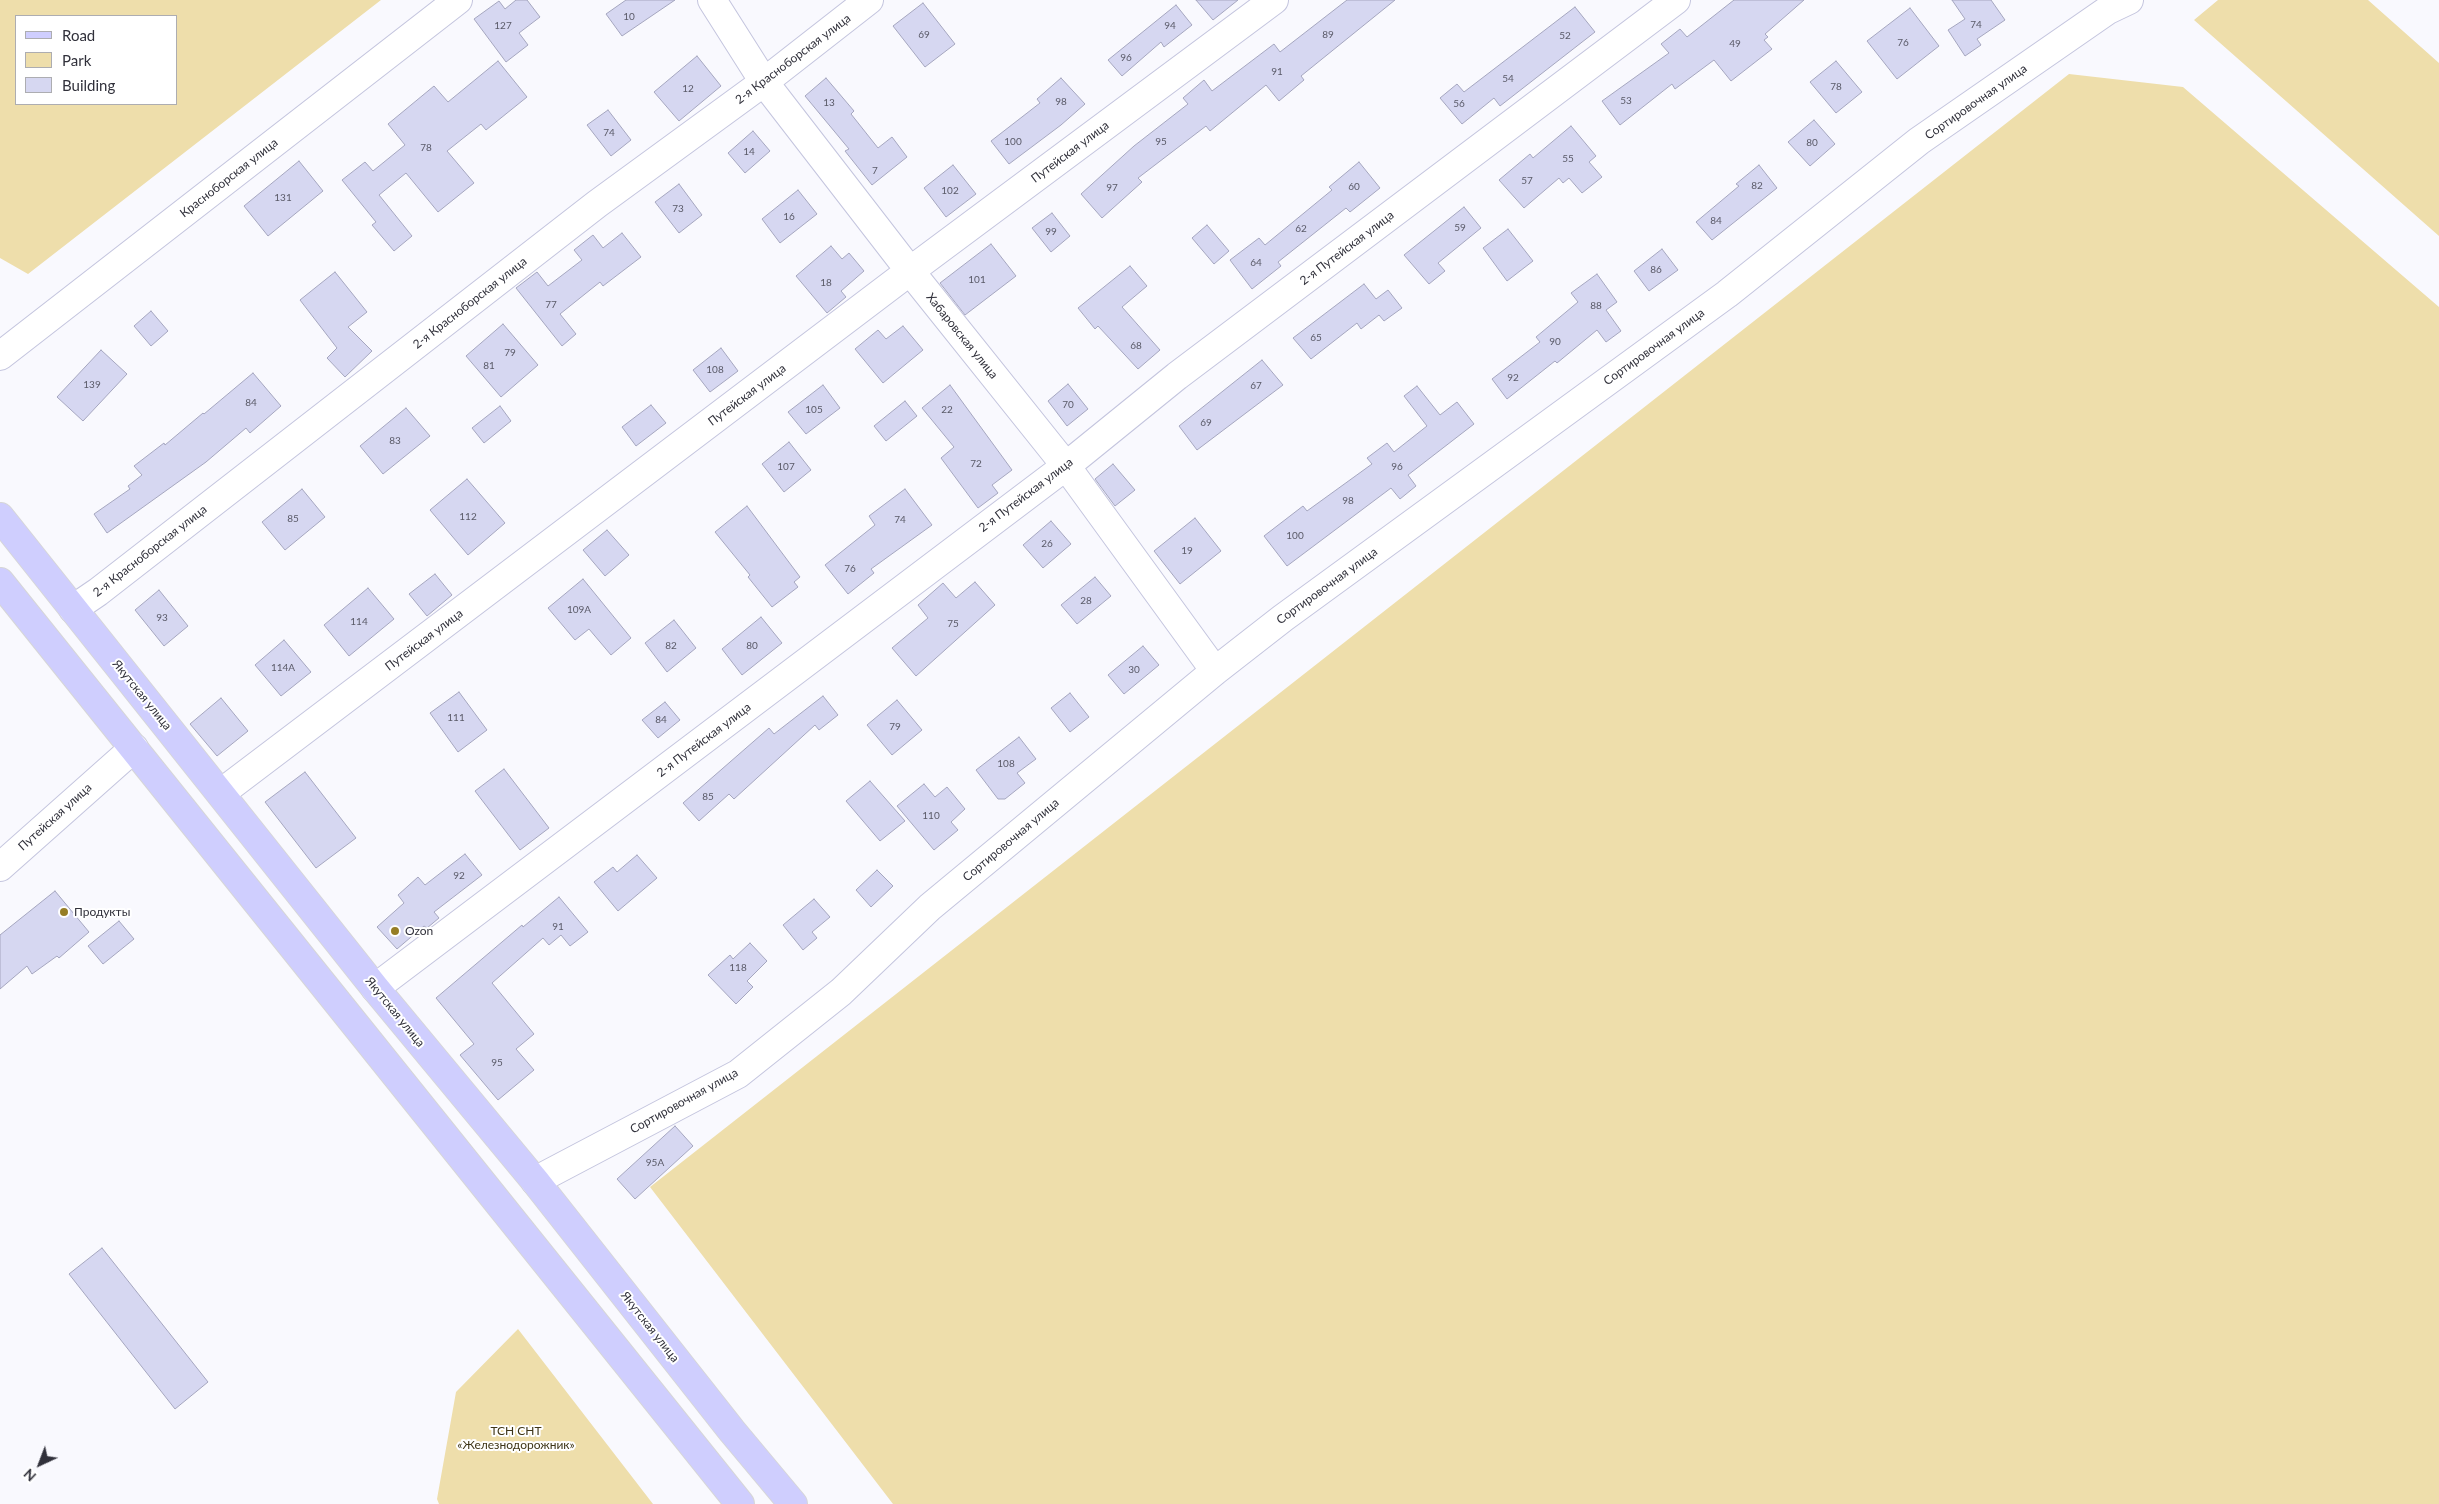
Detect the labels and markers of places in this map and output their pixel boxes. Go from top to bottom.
place label: Продукты [74,905,130,919]
marker: Продукты [58,906,70,918]
place label: Ozon [405,924,433,938]
marker: Ozon [389,925,401,937]

